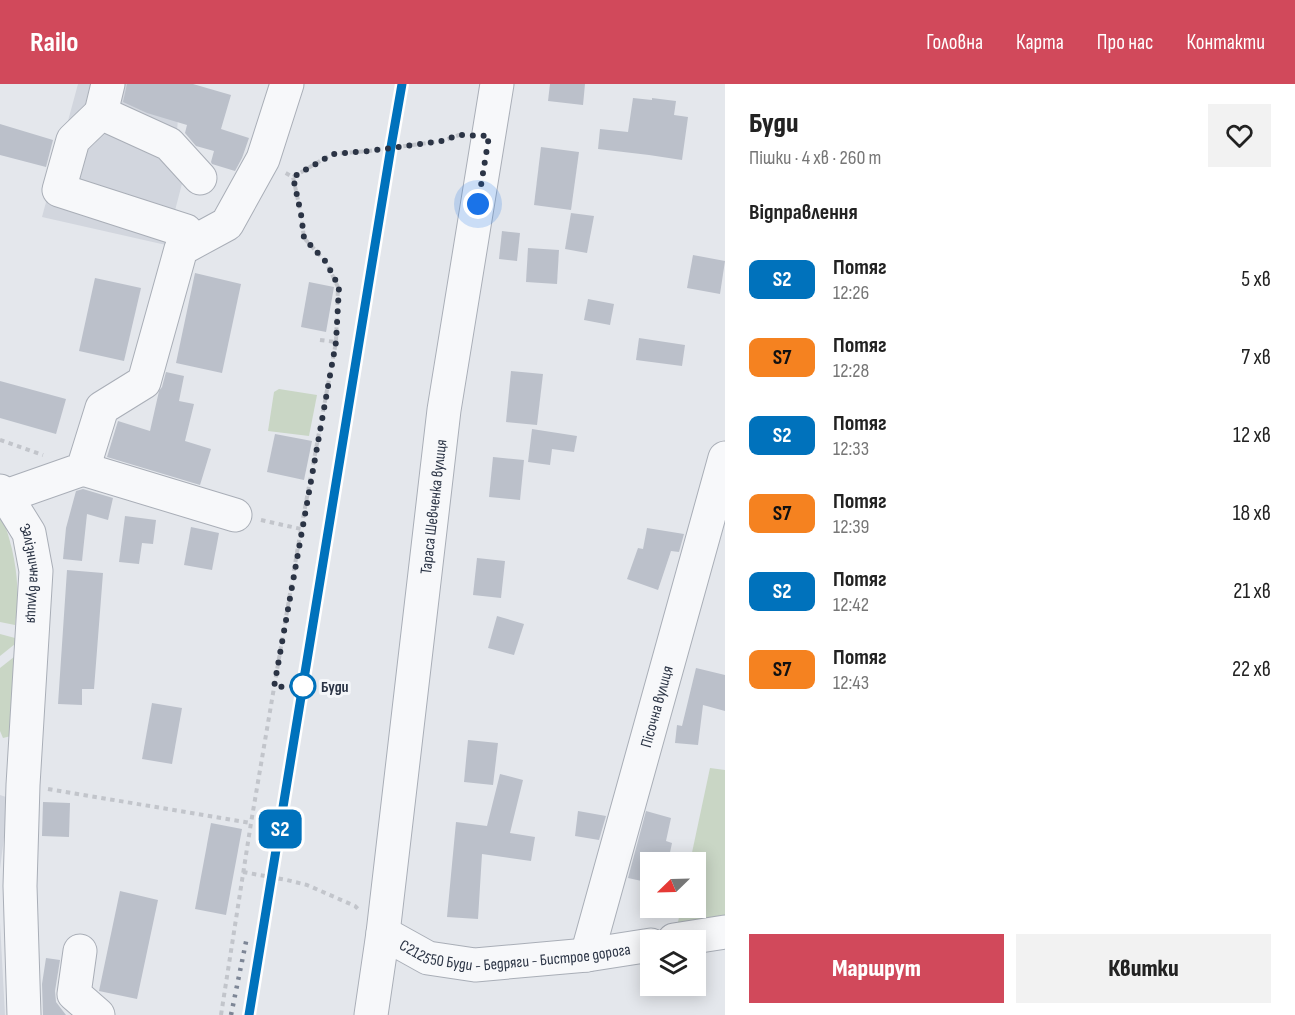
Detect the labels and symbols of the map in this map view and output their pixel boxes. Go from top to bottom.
your location [463,189,493,219]
street label: Тараса Шевченка вулиця [417,438,452,575]
street label: Залізнична вулиця [14,520,44,624]
street label: Пісочна вулиця [637,664,678,750]
marker: Буди [290,673,316,699]
place label: Буди [321,678,349,697]
line badge: S2 [253,810,307,848]
north arrow [640,852,706,918]
street label: С212550 Буди - Бедряги - Бистрое дорога [396,936,632,976]

